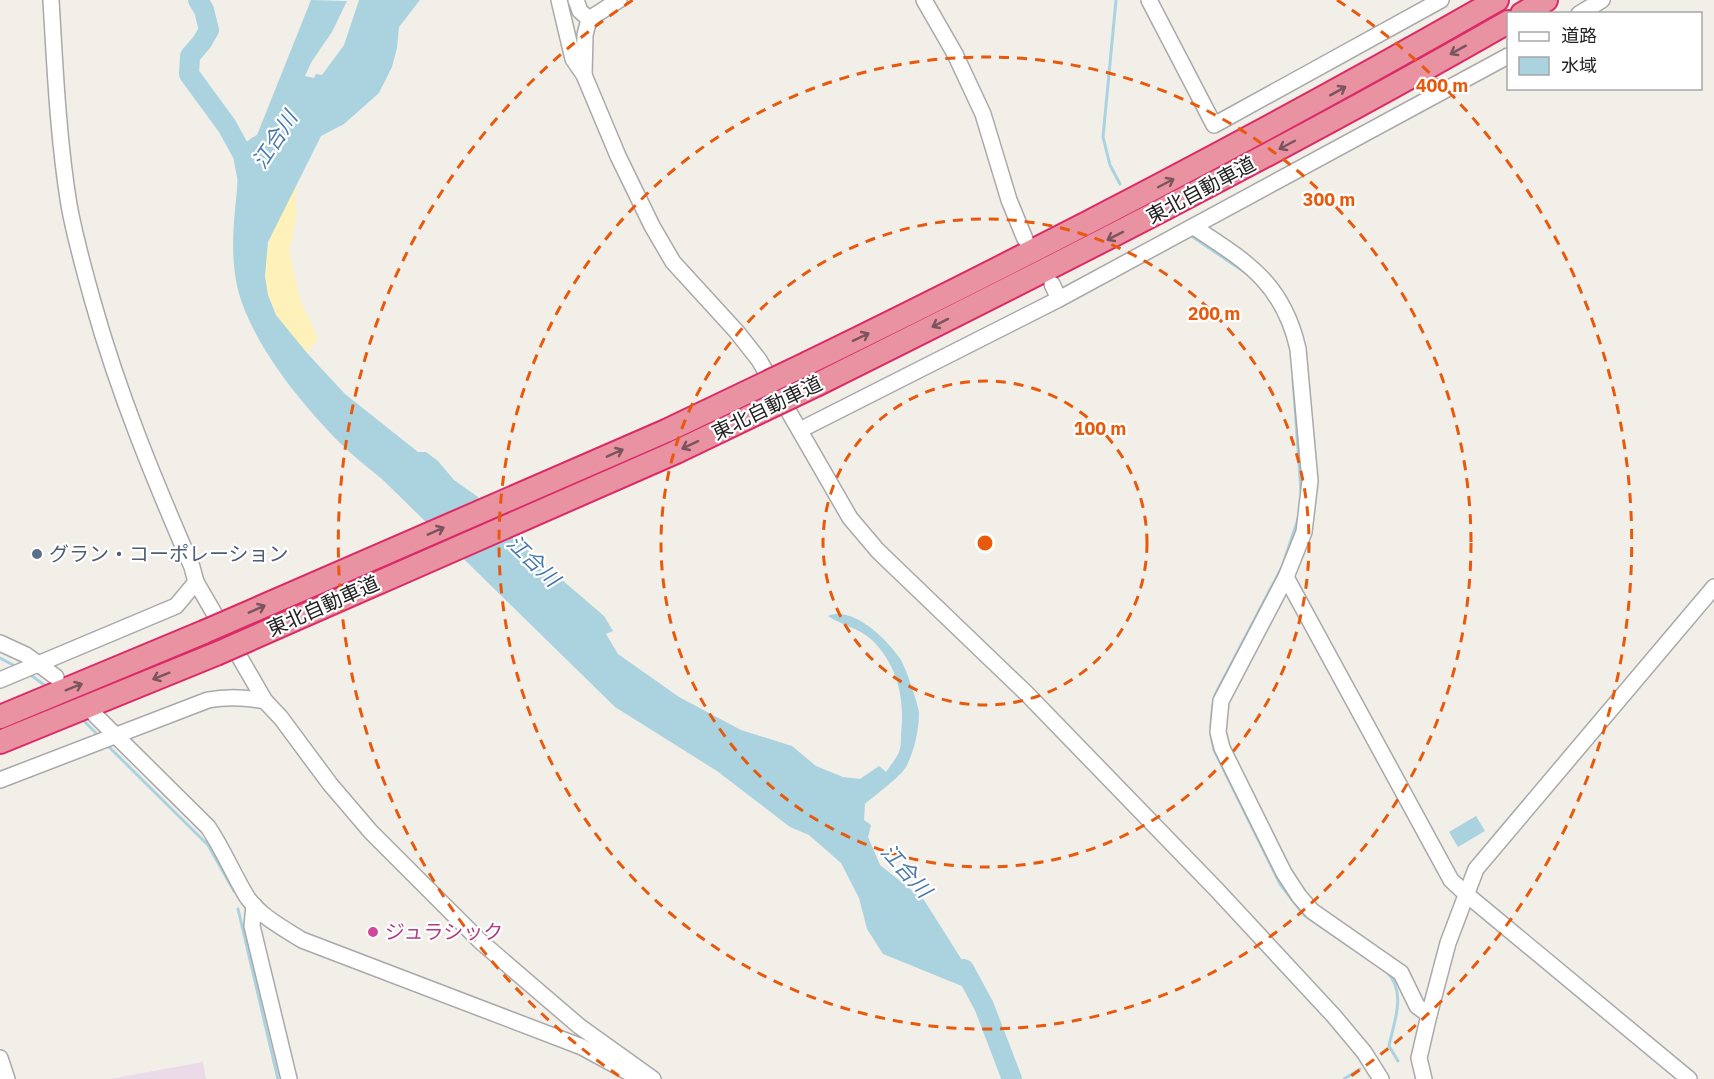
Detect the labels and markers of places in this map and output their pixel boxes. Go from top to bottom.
centre of rings [975,533,995,553]
place label: グラン・コーポレーション [49,540,289,567]
marker: グラン・コーポレーション [30,547,44,561]
place label: ジュラシック [385,918,503,945]
marker: ジュラシック [366,925,380,939]

